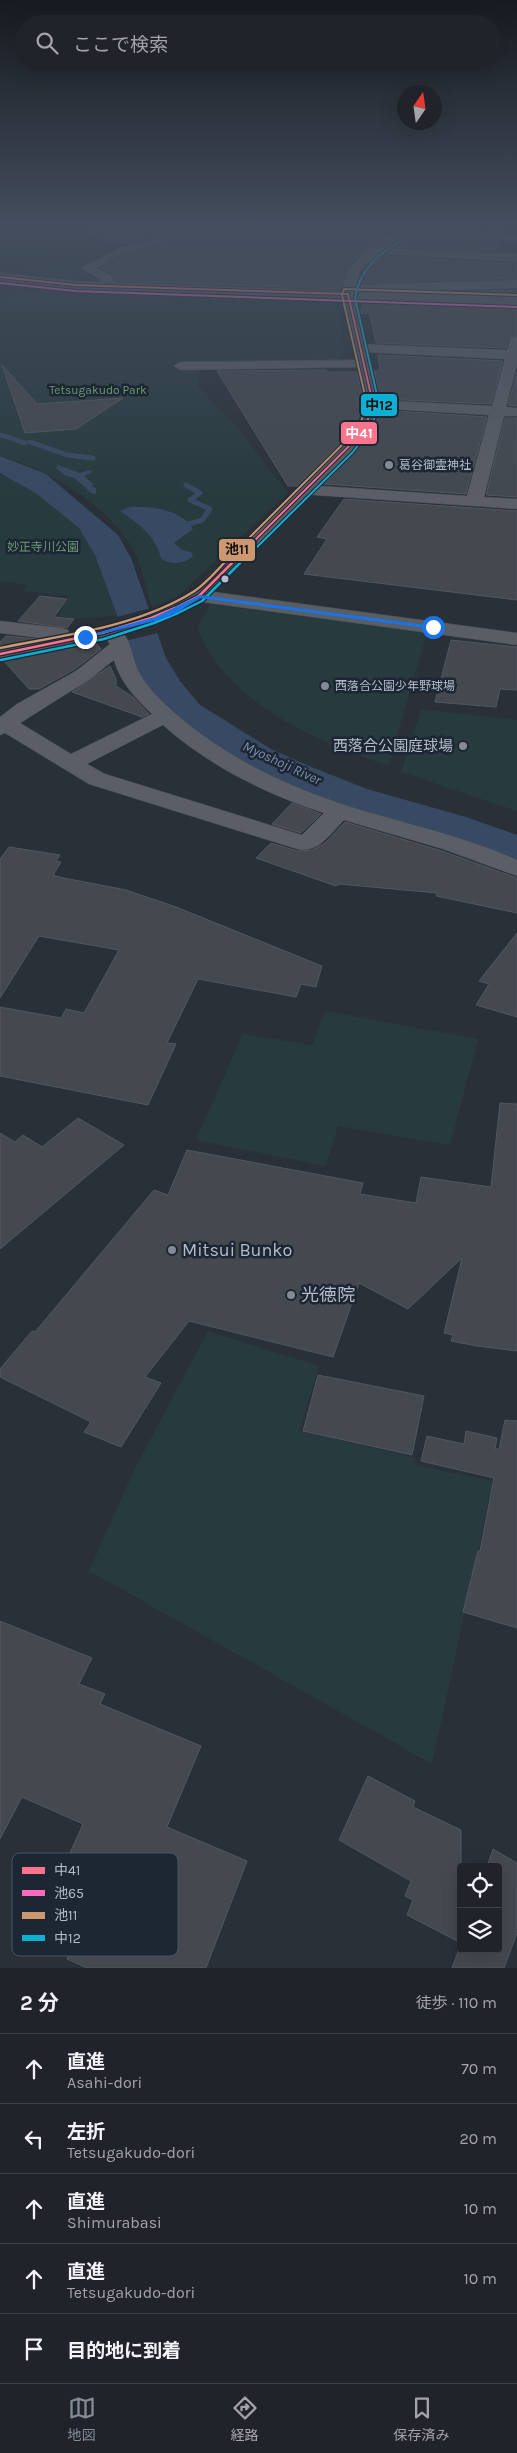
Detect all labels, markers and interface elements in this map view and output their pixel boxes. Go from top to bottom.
search box [15,15,502,70]
icon: search [33,29,61,57]
text: ここで検索 [73,34,168,56]
north arrow [397,85,442,130]
park label: Tetsugakudo Park [49,383,147,397]
line badge: 中12 [360,393,398,417]
text: 中12 [365,397,393,414]
line badge: 中41 [340,421,378,445]
text: 中41 [345,425,373,442]
place label: 葛谷御霊神社 [399,458,471,472]
marker: 葛谷御霊神社 [383,459,395,471]
line badge: 池11 [218,538,256,562]
park label: 妙正寺川公園 [7,540,79,554]
text: 池11 [225,541,249,558]
unlabelled marker [220,574,230,584]
route start [422,616,445,639]
route end [74,626,97,649]
place label: 西落合公園少年野球場 [335,679,455,693]
marker: 西落合公園少年野球場 [319,680,331,692]
water label: Myoshoji River [240,737,325,789]
place label: 西落合公園庭球場 [333,737,453,755]
marker: 西落合公園庭球場 [457,740,469,752]
place label: Mitsui Bunko [182,1239,292,1261]
marker: Mitsui Bunko [166,1244,178,1256]
place label: 光徳院 [301,1284,355,1306]
marker: 光徳院 [285,1289,297,1301]
legend [12,1853,178,1956]
text: 中41 [54,1862,80,1879]
map controls [457,1863,502,1953]
button: locate [457,1863,502,1908]
text: 池65 [54,1885,84,1902]
text: 池11 [54,1907,77,1924]
button: layers [457,1908,502,1953]
text: 中12 [54,1930,81,1947]
text: 2 分 [20,1991,59,2015]
text: 徒歩 · 110 m [416,1993,497,2012]
text: 直進 [67,2051,105,2073]
icon: ahead [20,2055,48,2083]
text: 70 m [461,2059,497,2078]
text: Asahi-dori [67,2073,142,2092]
text: 左折 [67,2121,105,2143]
icon: left [20,2125,48,2153]
text: 20 m [459,2129,497,2148]
text: Tetsugakudo-dori [67,2143,195,2162]
text: 直進 [67,2191,105,2213]
icon: ahead [20,2195,48,2223]
text: 10 m [463,2199,497,2218]
text: Shimurabasi [67,2213,162,2232]
text: 直進 [67,2261,105,2283]
icon: ahead [20,2265,48,2293]
text: 10 m [463,2269,497,2288]
text: Tetsugakudo-dori [67,2283,195,2302]
icon: arrive [20,2335,48,2363]
text: 目的地に到着 [67,2340,181,2362]
tab: 地図 [68,2394,96,2444]
tab: 経路 [231,2394,259,2444]
tab: 保存済み [394,2394,450,2444]

